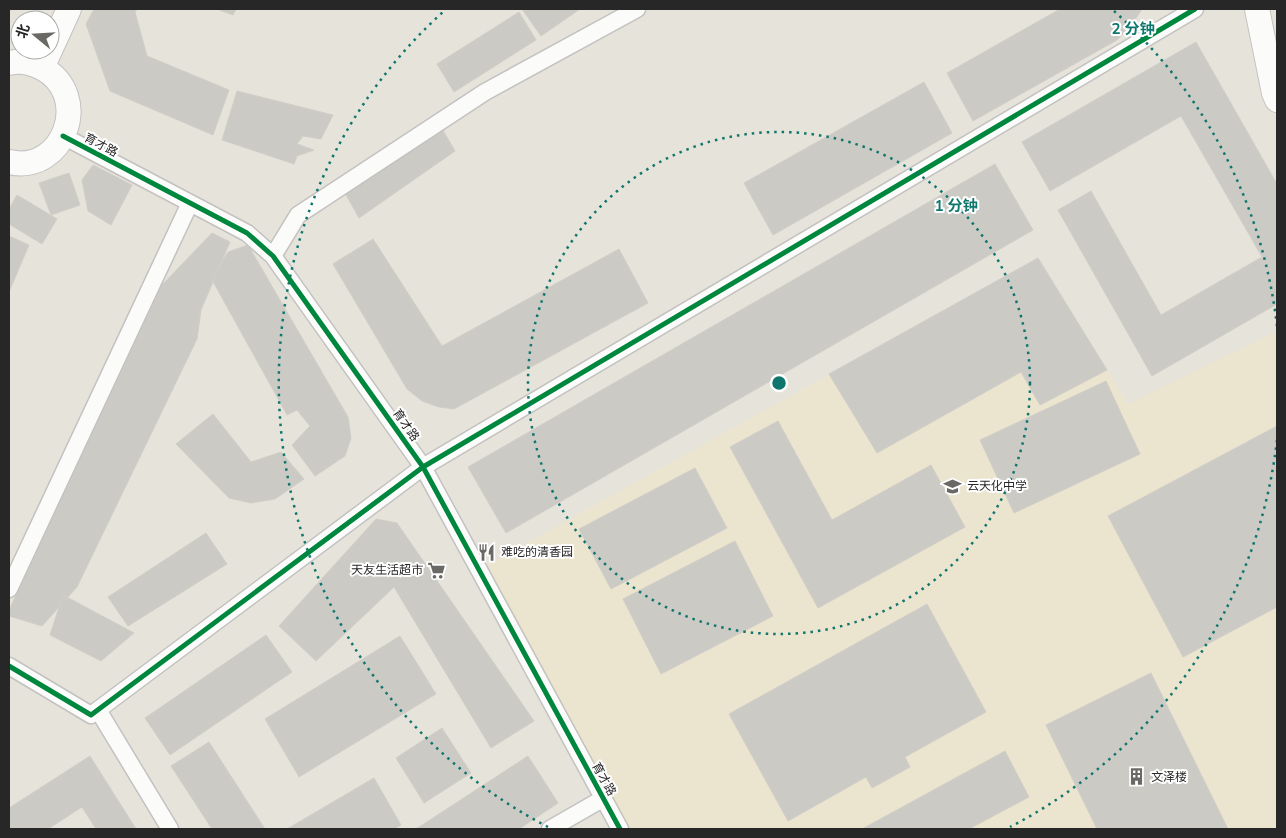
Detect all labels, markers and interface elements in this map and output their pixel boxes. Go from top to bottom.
north arrow [10,10,60,60]
text: 2 分钟 [1111,19,1155,38]
text: 北 [12,22,33,40]
street label: 育才路 [82,129,121,160]
text: 1 分钟 [934,196,978,215]
centre of rings [770,374,788,392]
street label: 育才路 [390,406,423,444]
school or university icon: 云天化中学 [943,476,963,496]
place label: 云天化中学 [967,478,1027,493]
restaurant icon: 难吃的清香园 [477,542,497,562]
place label: 难吃的清香园 [501,544,573,559]
supermarket icon: 天友生活超市 [427,560,447,580]
place label: 天友生活超市 [351,562,423,577]
street label: 育才路 [589,759,620,798]
building icon: 文泽楼 [1127,767,1147,787]
place label: 文泽楼 [1151,769,1187,784]

